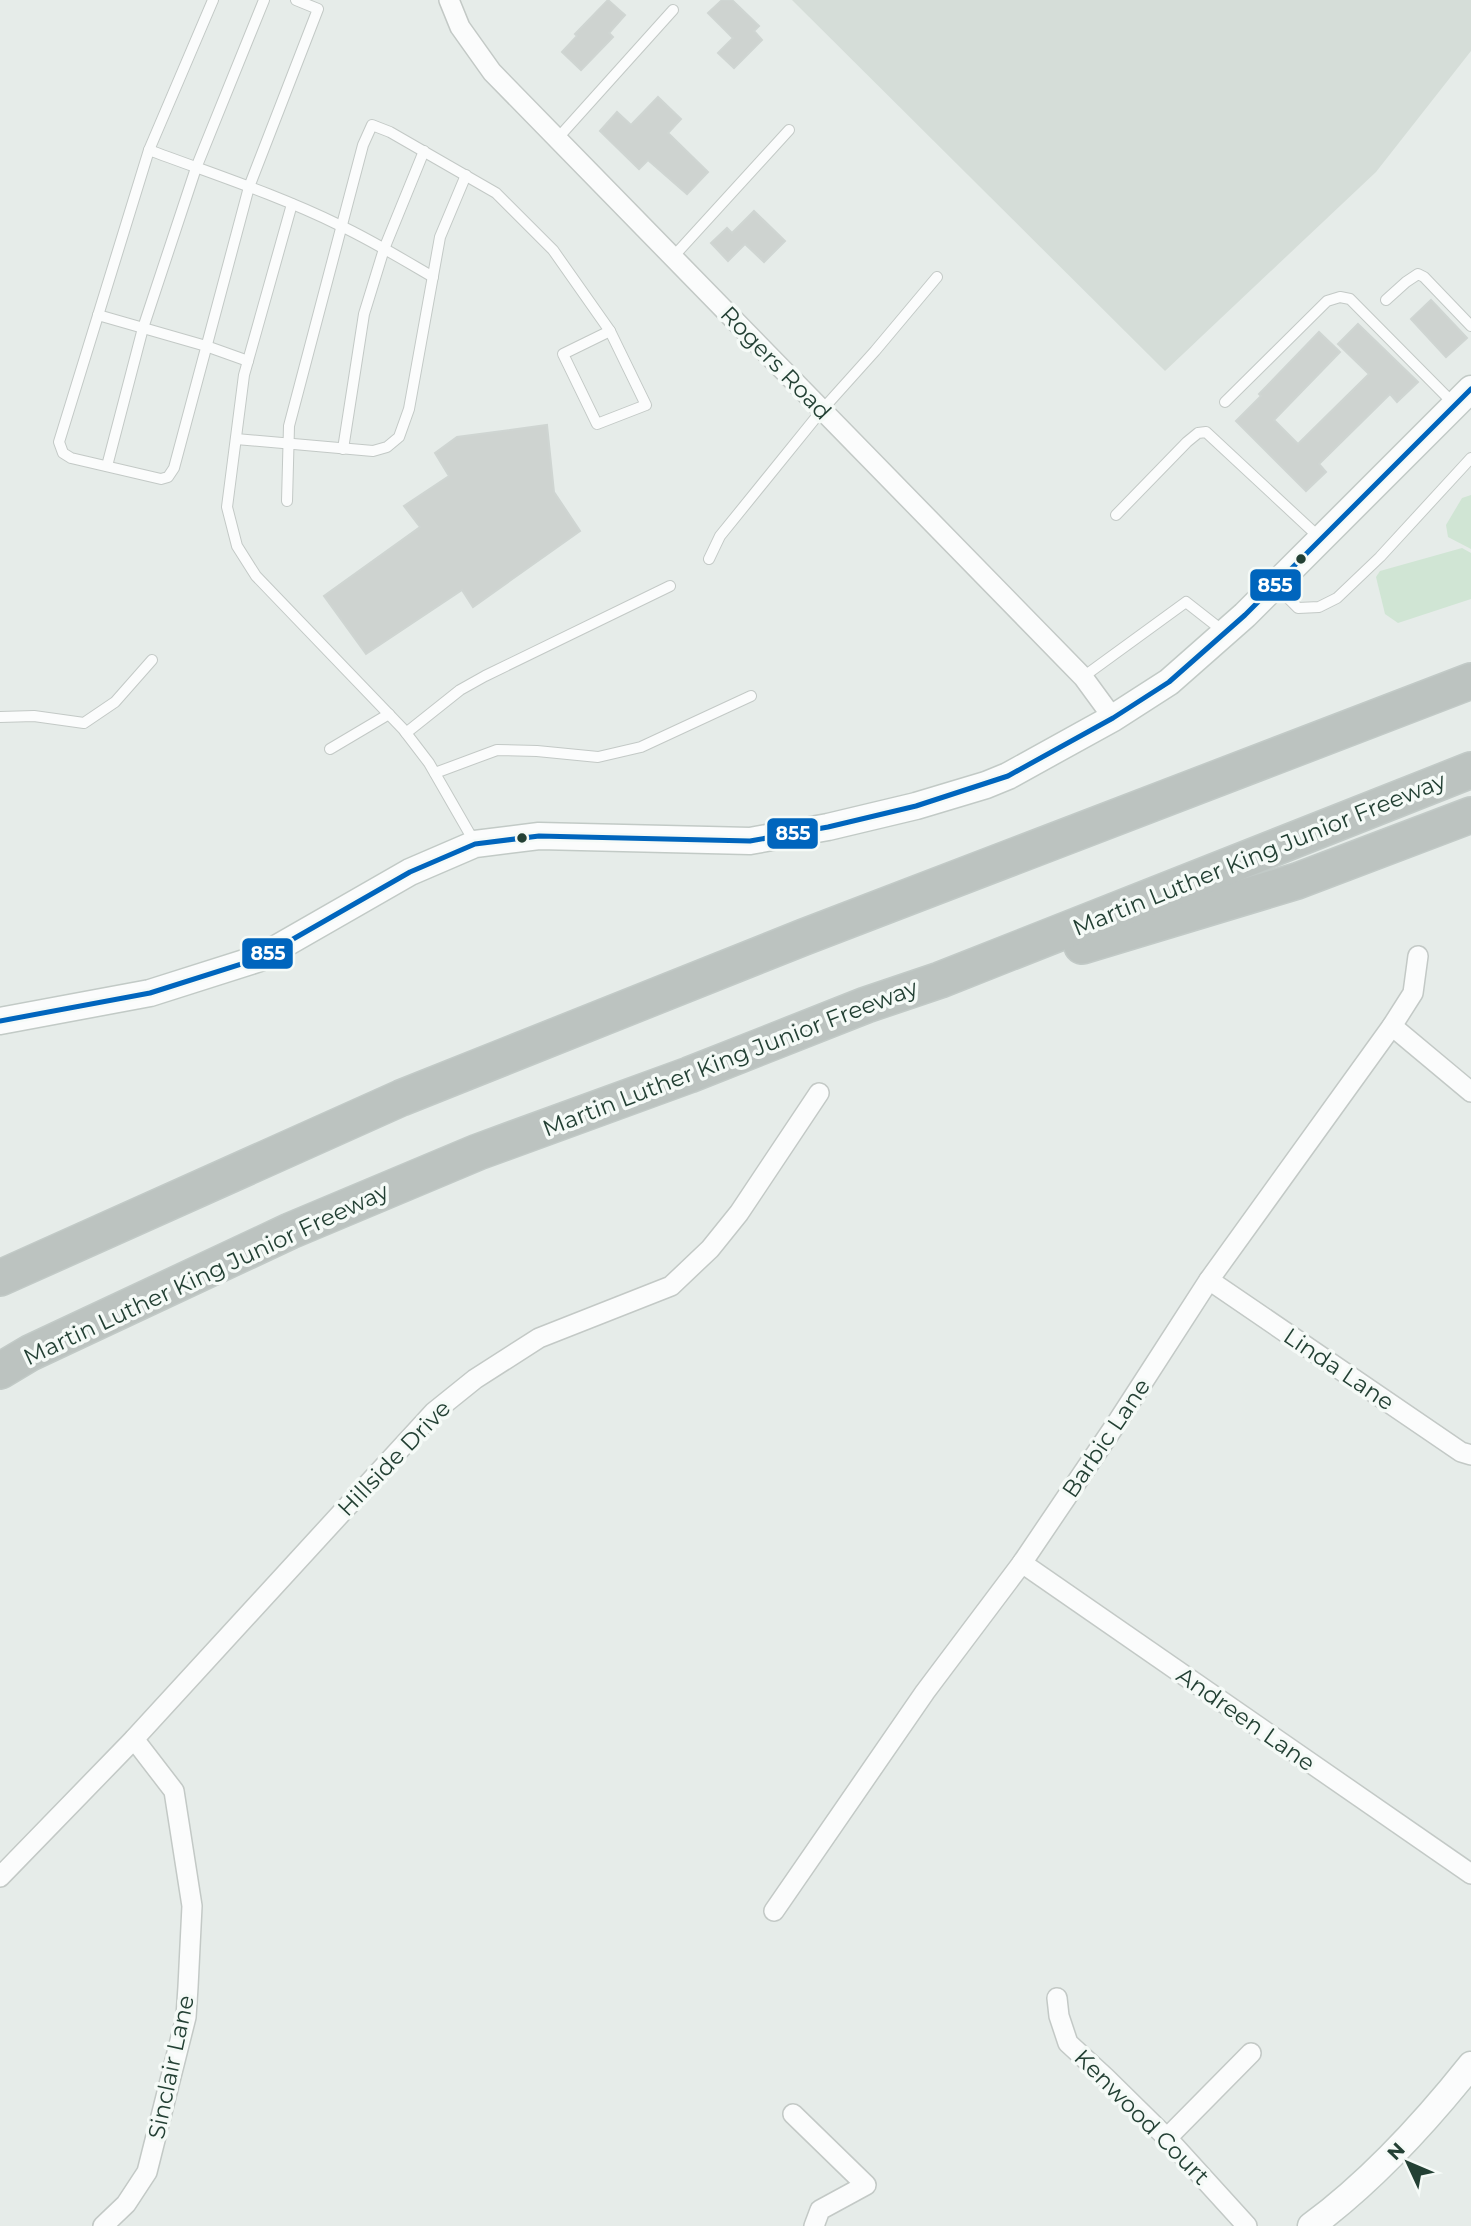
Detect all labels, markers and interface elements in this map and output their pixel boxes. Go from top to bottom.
street label: Rogers Road [715,300,837,426]
unlabelled marker [1294,552,1308,566]
line badge: 855 [1249,568,1302,602]
text: 855 [1257,574,1293,597]
street label: Martin Luther King Junior Freeway [1069,766,1450,942]
line badge: 855 [766,817,819,850]
text: 855 [775,822,811,845]
unlabelled marker [515,831,529,845]
line badge: 855 [241,937,294,970]
text: 855 [250,942,286,965]
street label: Martin Luther King Junior Freeway [539,973,922,1143]
street label: Martin Luther King Junior Freeway [19,1177,393,1371]
street label: Linda Lane [1279,1322,1399,1416]
street label: Barbic Lane [1056,1373,1156,1503]
street label: Hillside Drive [332,1394,456,1522]
street label: Andreen Lane [1171,1661,1321,1777]
street label: Sinclair Lane [142,1992,200,2142]
street label: Kenwood Court [1068,2043,1216,2191]
north arrow [1373,2128,1443,2198]
text: N [1383,2138,1410,2165]

